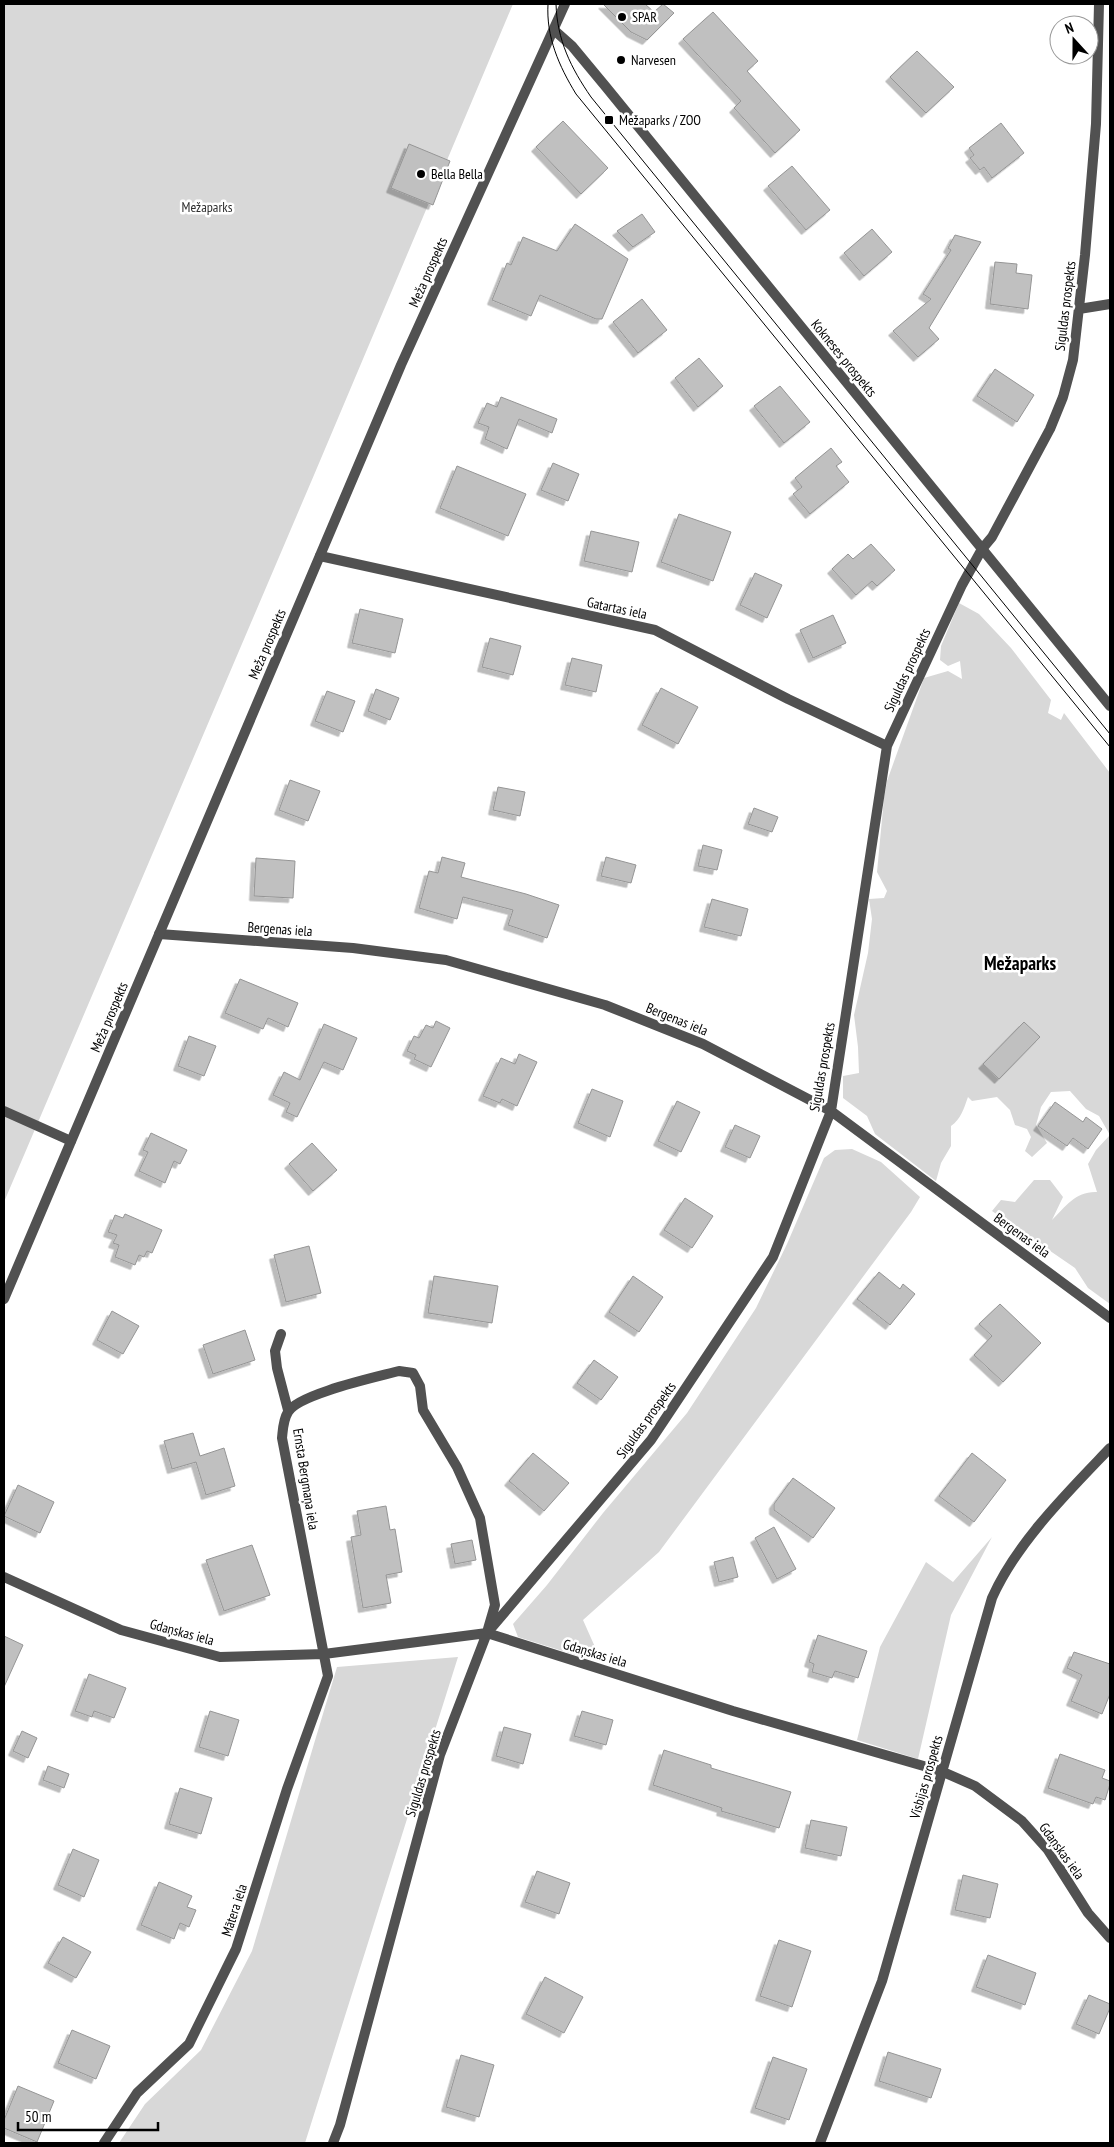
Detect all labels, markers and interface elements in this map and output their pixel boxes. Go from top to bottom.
place label: SPAR [632,8,657,26]
marker: SPAR [616,11,628,23]
north arrow [1049,15,1099,65]
text: N [1063,18,1076,38]
place label: Narvesen [631,51,676,69]
marker: Narvesen [615,54,627,66]
place label: Mežaparks / ZOO [619,111,701,129]
marker: Mežaparks / ZOO [603,114,615,126]
place label: Bella Bella [431,165,483,183]
marker: Bella Bella [415,168,427,180]
park label: Mežaparks [182,198,233,216]
street label: Meža prospekts [405,234,452,310]
street label: Siguldas prospekts [1051,260,1079,352]
street label: Kokneses prospekts [807,316,881,401]
street label: Gatartas iela [585,593,649,623]
street label: Meža prospekts [244,606,290,682]
street label: Siguldas prospekts [880,625,934,715]
street label: Bergenas iela [247,918,313,940]
district label: Mežaparks [984,951,1056,975]
street label: Meža prospekts [86,979,132,1055]
street label: Bergenas iela [643,998,711,1040]
street label: Siguldas prospekts [805,1021,839,1113]
street label: Bergenas iela [990,1209,1054,1261]
street label: Siguldas prospekts [612,1378,680,1462]
street label: Ernsta Bergmaņa iela [289,1427,323,1531]
street label: Gdaņskas iela [148,1615,216,1649]
street label: Gdaņskas iela [561,1635,629,1671]
street label: Siguldas prospekts [401,1727,445,1819]
street label: Visbijas prospekts [905,1733,947,1822]
street label: Gdaņskas iela [1035,1819,1089,1883]
street label: Mātera iela [217,1881,251,1939]
scale bar [18,2100,158,2132]
text: 50 m [25,2107,51,2126]

